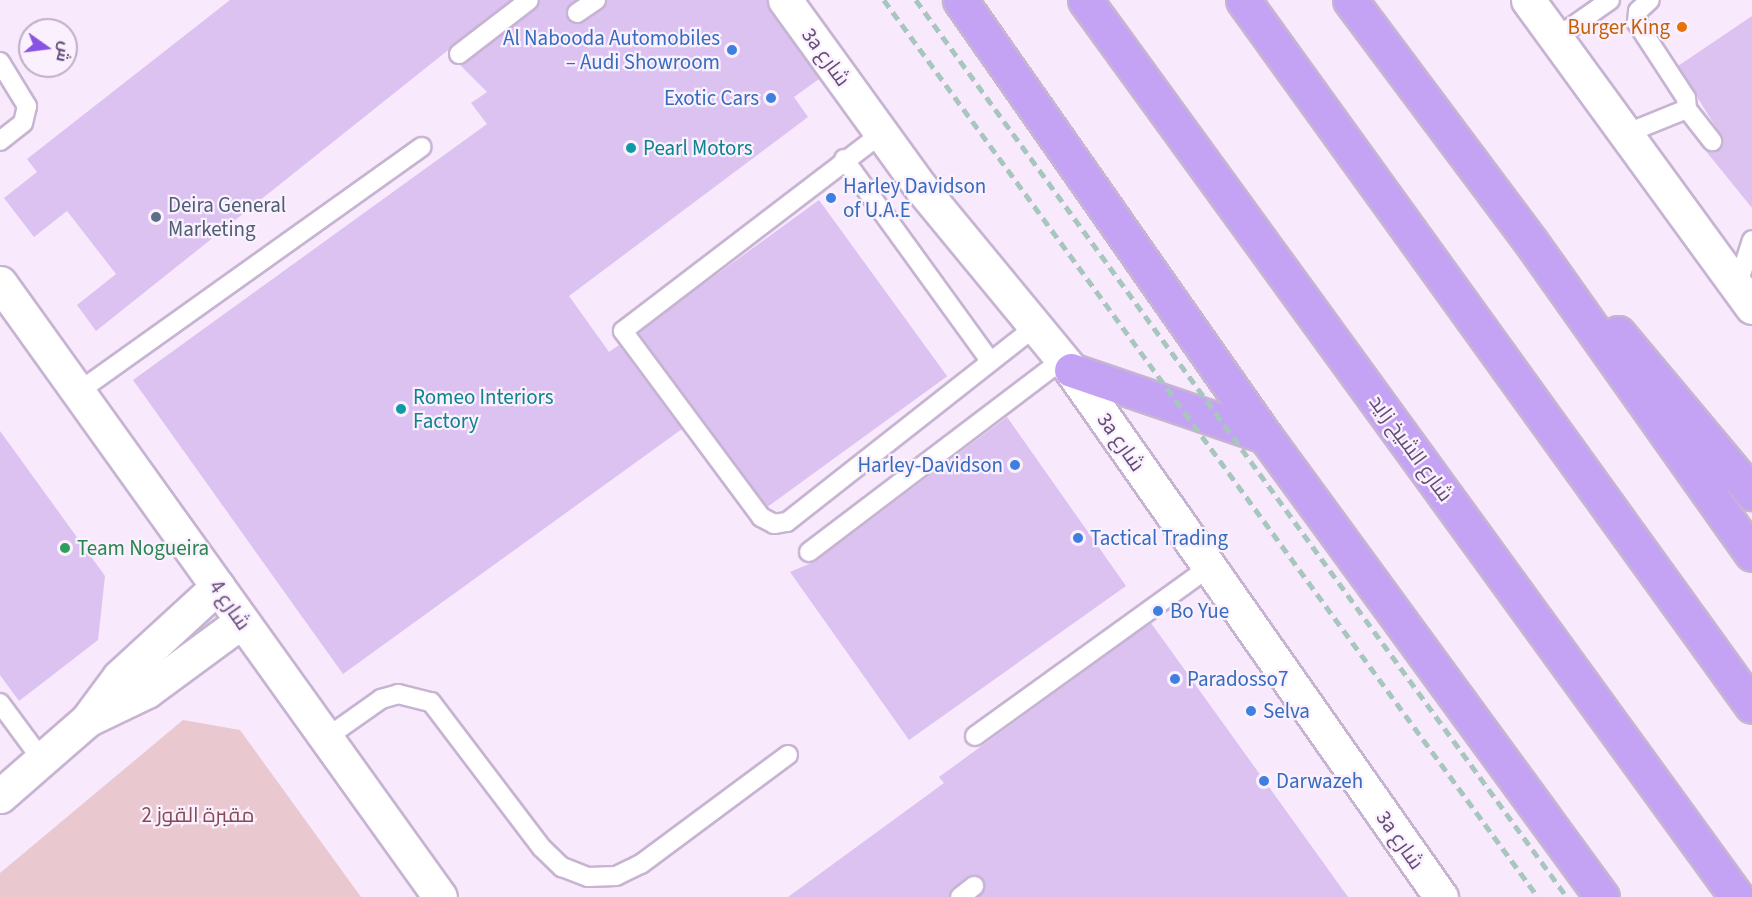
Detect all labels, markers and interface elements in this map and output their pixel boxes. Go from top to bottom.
place label: Burger King [1568,14,1670,40]
north arrow [18,18,78,78]
marker: Burger King [1675,20,1689,34]
street label: 3a شارع [796,23,856,91]
place label: Al Nabooda Automobiles – Audi Showroom [503,25,720,75]
text: ش [50,39,77,64]
marker: Al Nabooda Automobiles – Audi Showroom [725,43,739,57]
place label: Exotic Cars [664,85,759,111]
marker: Exotic Cars [764,91,778,105]
place label: Pearl Motors [643,135,752,161]
marker: Pearl Motors [624,141,638,155]
place label: Harley Davidson of U.A.E [843,173,986,223]
marker: Harley Davidson of U.A.E [824,191,838,205]
place label: Deira General Marketing [168,192,286,242]
marker: Deira General Marketing [149,210,163,224]
place label: Romeo Interiors Factory [413,384,554,434]
street label: شارع الشيخ زايد [1364,390,1458,506]
marker: Romeo Interiors Factory [394,402,408,416]
street label: 3a شارع [1092,408,1150,476]
place label: Harley-Davidson [857,452,1003,478]
marker: Harley-Davidson [1008,458,1022,472]
place label: Tactical Trading [1090,525,1228,551]
marker: Tactical Trading [1071,531,1085,545]
place label: Team Nogueira [77,535,209,561]
marker: Team Nogueira [58,541,72,555]
street label: شارع 4 [204,575,256,635]
place label: Bo Yue [1170,598,1229,624]
marker: Bo Yue [1151,604,1165,618]
place label: Paradosso7 [1187,666,1288,692]
marker: Paradosso7 [1168,672,1182,686]
place label: Selva [1263,698,1310,724]
marker: Selva [1244,704,1258,718]
place label: Darwazeh [1276,768,1363,794]
marker: Darwazeh [1257,774,1271,788]
park label: مقبرة القوز 2 [142,802,254,828]
street label: 3a شارع [1371,806,1429,874]

